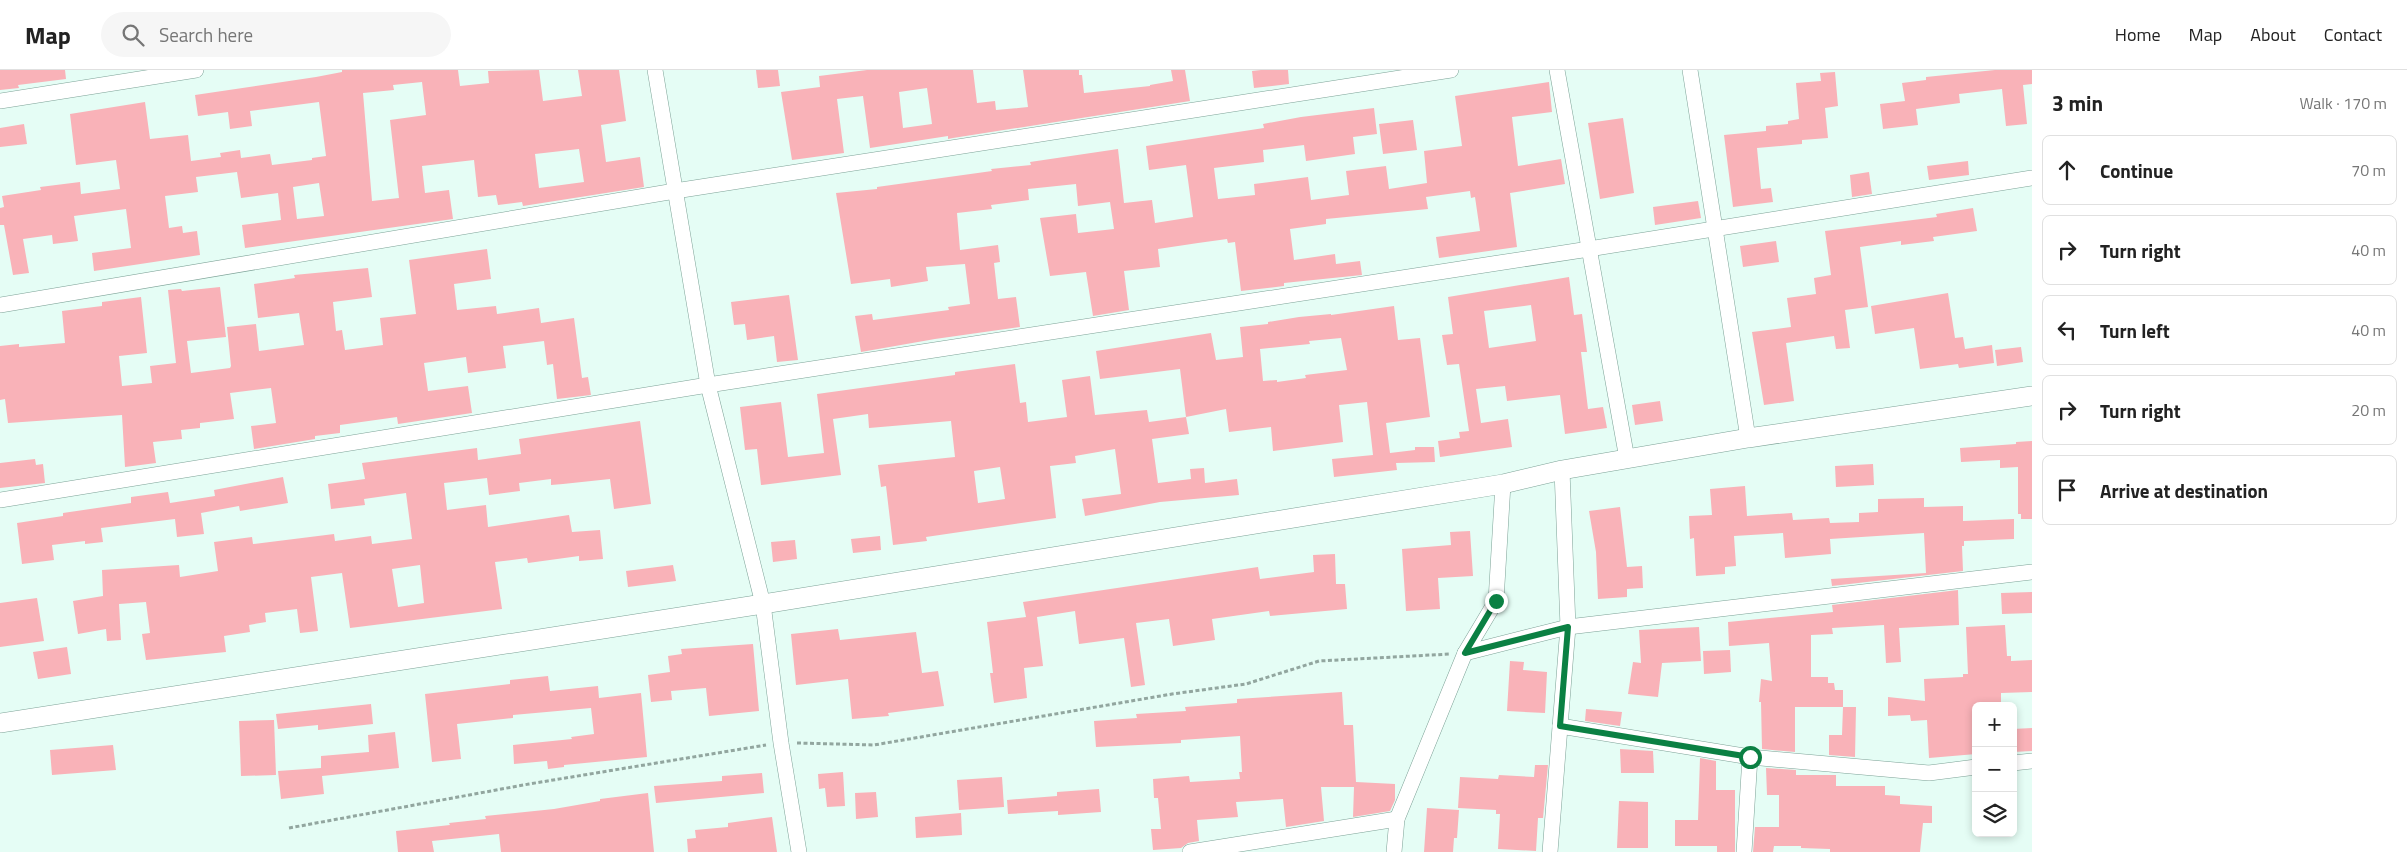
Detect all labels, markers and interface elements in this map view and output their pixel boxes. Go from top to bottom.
search box [101,12,451,57]
text: Map [25,17,71,53]
text: Search here [159,20,253,49]
icon: search [119,21,147,49]
text: Home [2115,21,2161,48]
text: Map [2189,21,2222,48]
text: About [2250,21,2296,48]
text: Contact [2324,21,2382,48]
text: 3 min [2052,87,2103,119]
text: Walk · 170 m [2299,91,2387,115]
icon: ahead [2053,156,2081,184]
text: Continue [2100,156,2173,185]
text: 70 m [2351,158,2386,182]
icon: right [2053,236,2081,264]
text: Turn right [2100,236,2181,265]
text: 40 m [2351,238,2386,262]
icon: left [2053,316,2081,344]
text: Turn left [2100,316,2170,345]
text: 40 m [2351,318,2386,342]
icon: right [2053,396,2081,424]
text: Turn right [2100,396,2181,425]
text: 20 m [2351,398,2386,422]
icon: arrive [2053,476,2081,504]
text: Arrive at destination [2100,476,2268,505]
route end [1485,590,1508,613]
map controls [1972,702,2017,837]
button: + [1972,702,2017,747]
route start [1739,746,1762,769]
button: − [1972,747,2017,792]
button: layers [1972,792,2017,837]

